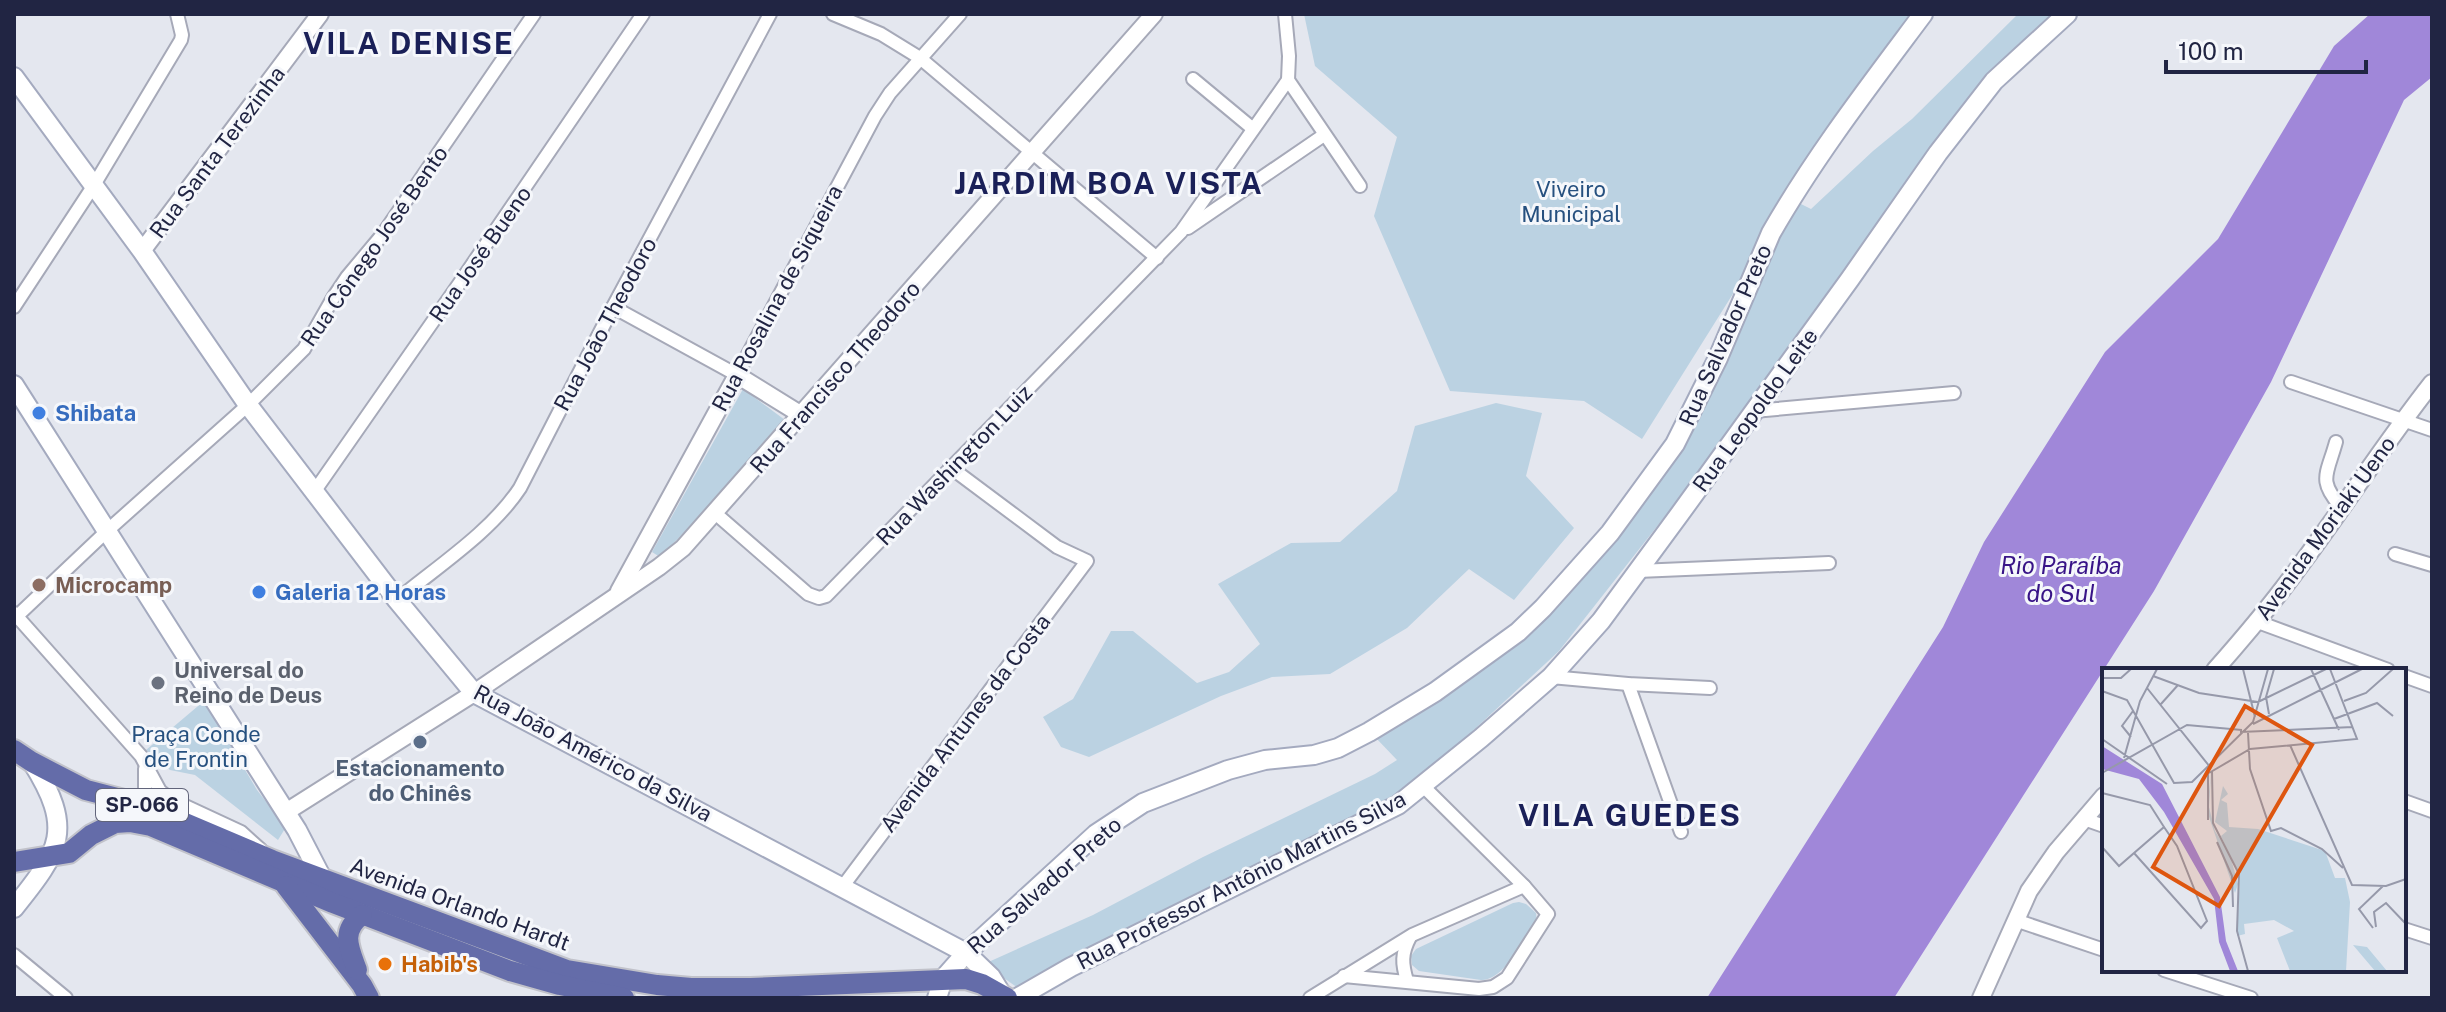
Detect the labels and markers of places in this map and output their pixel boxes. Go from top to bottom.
place label: Shibata [55,400,136,426]
marker: Shibata [30,404,48,422]
place label: Microcamp [55,572,172,598]
marker: Microcamp [30,576,48,594]
place label: Galeria 12 Horas [275,579,446,605]
marker: Galeria 12 Horas [250,583,268,601]
place label: Universal do Reino de Deus [174,657,322,708]
marker: Universal do Reino de Deus [149,674,167,692]
marker: Estacionamento do Chinês [411,733,429,751]
place label: Estacionamento do Chinês [335,755,505,806]
place label: Habib's [401,951,478,977]
marker: Habib's [376,955,394,973]

